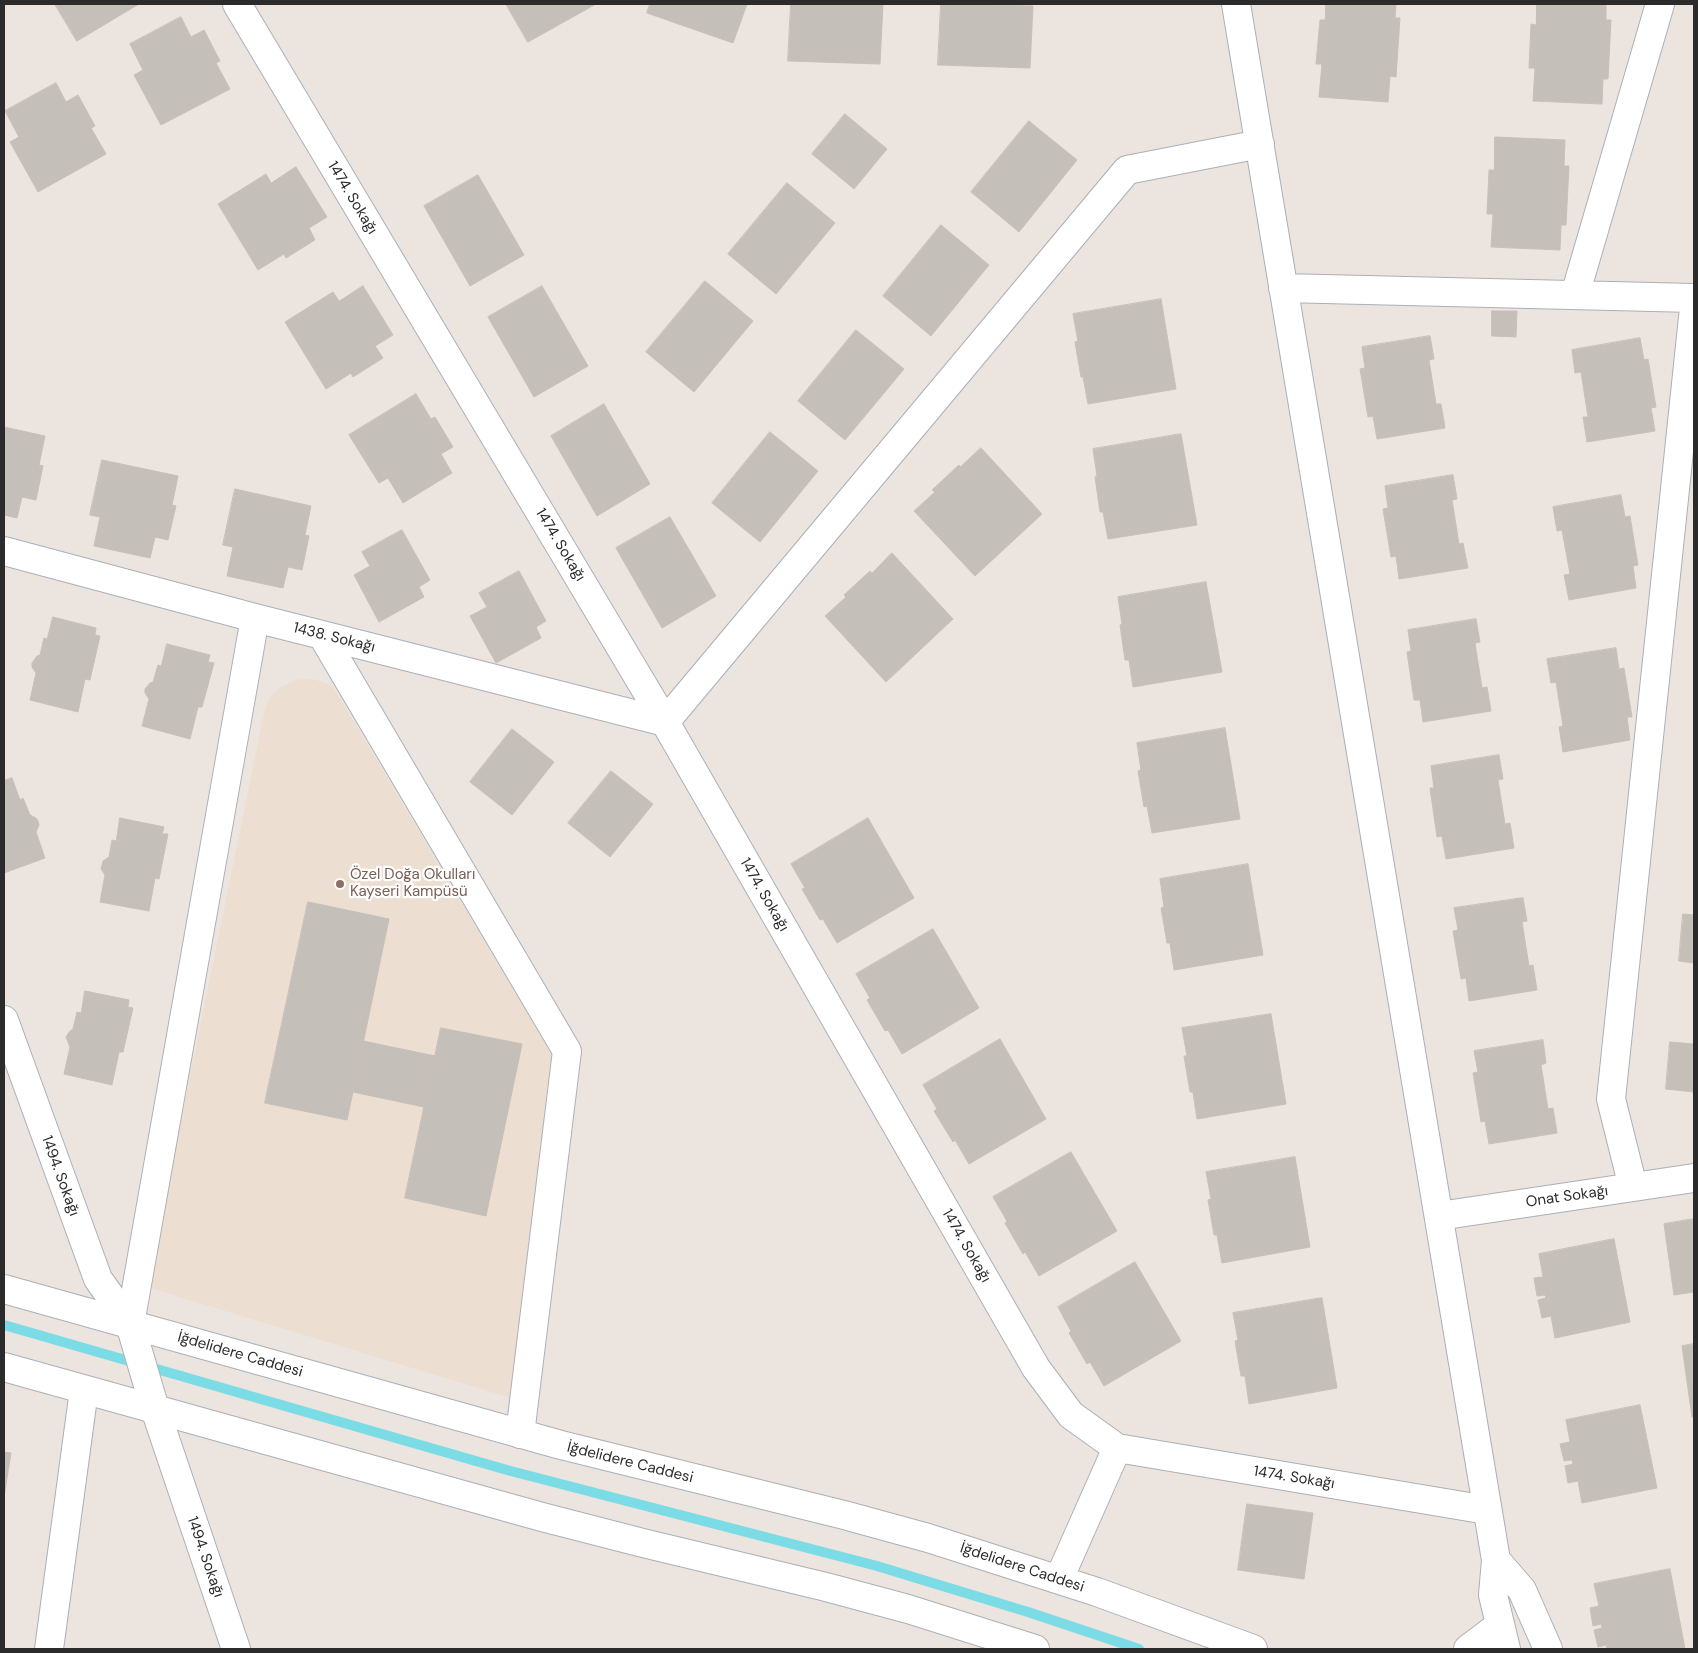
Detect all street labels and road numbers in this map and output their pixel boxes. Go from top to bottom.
street label: 1474. Sokağı [323,158,381,238]
street label: 1474. Sokağı [531,505,589,585]
street label: 1438. Sokağı [291,619,377,657]
street label: 1474. Sokağı [736,855,792,935]
street label: 1494. Sokağı [37,1133,83,1219]
street label: Onat Sokağı [1525,1182,1609,1212]
street label: 1474. Sokağı [938,1206,994,1286]
street label: İğdelidere Caddesi [175,1328,305,1382]
street label: İğdelidere Caddesi [565,1439,695,1487]
street label: 1474. Sokağı [1252,1463,1336,1493]
street label: 1494. Sokağı [183,1514,227,1600]
street label: İğdelidere Caddesi [958,1539,1086,1597]

